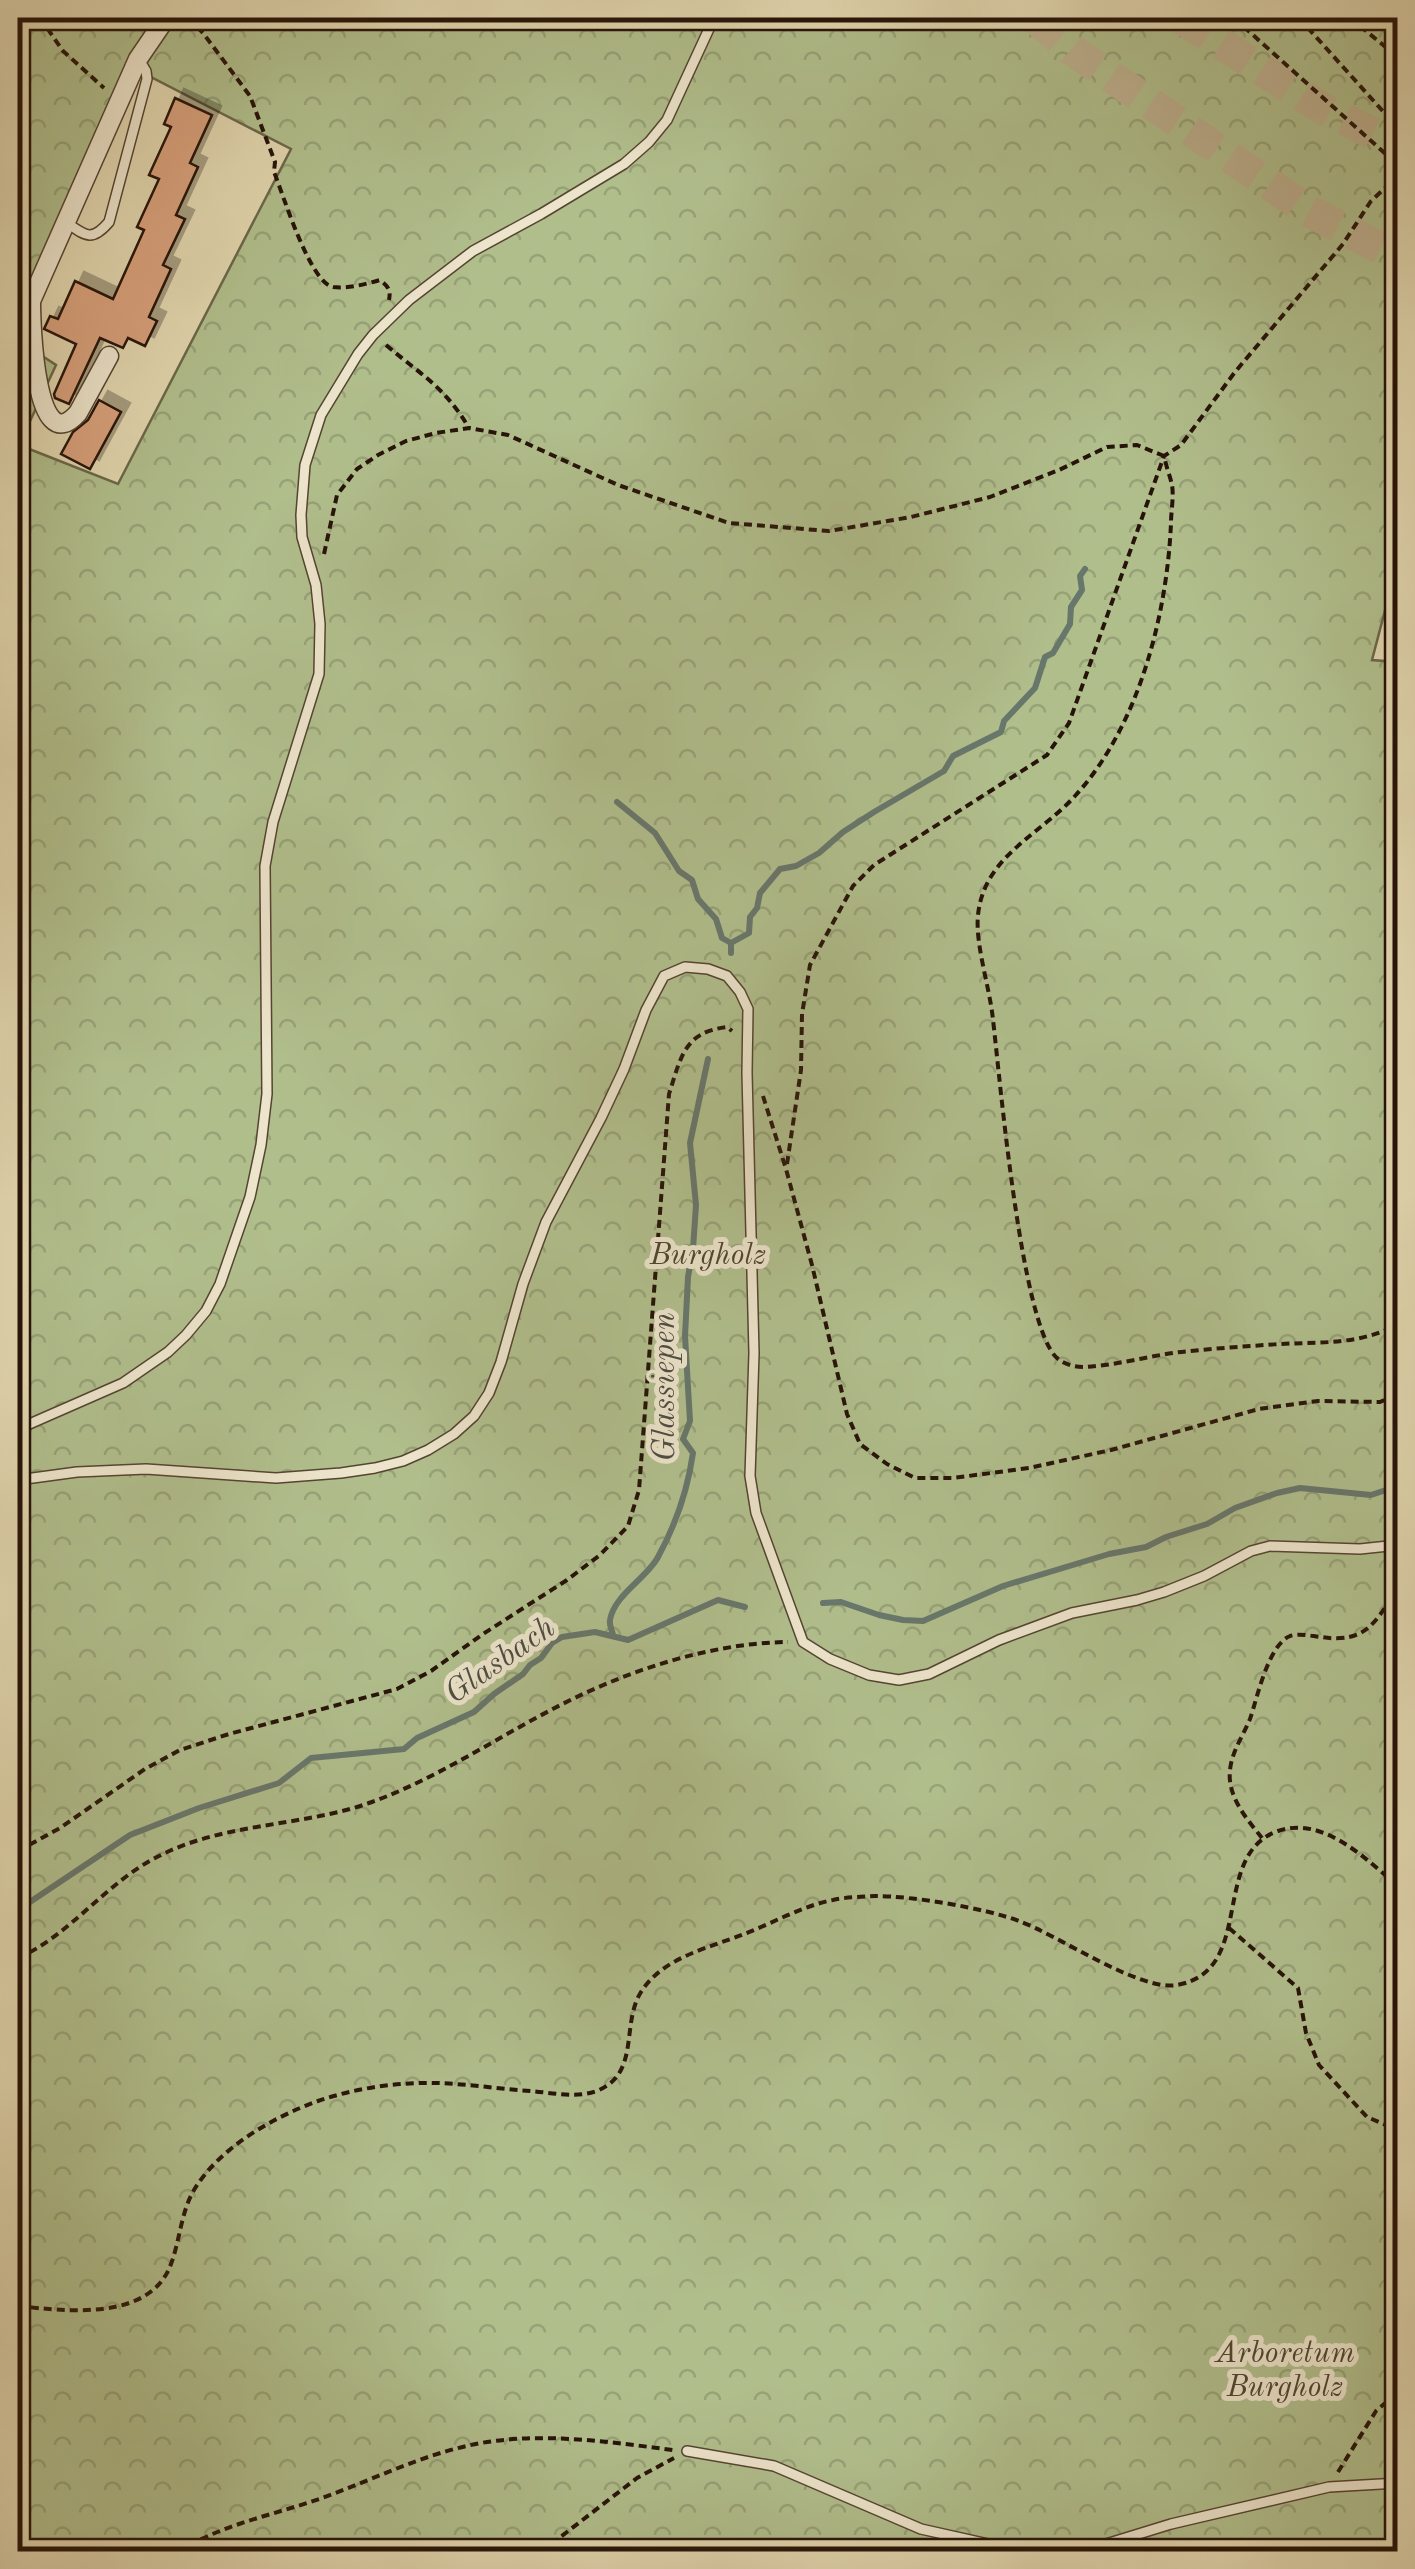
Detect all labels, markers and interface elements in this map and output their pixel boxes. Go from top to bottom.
park label: Burgholz [649,1241,766,1271]
water label: Glassiepen [650,1312,682,1462]
water label: Glasbach [440,1612,562,1711]
park label: Arboretum Burgholz [1213,2339,1355,2403]

